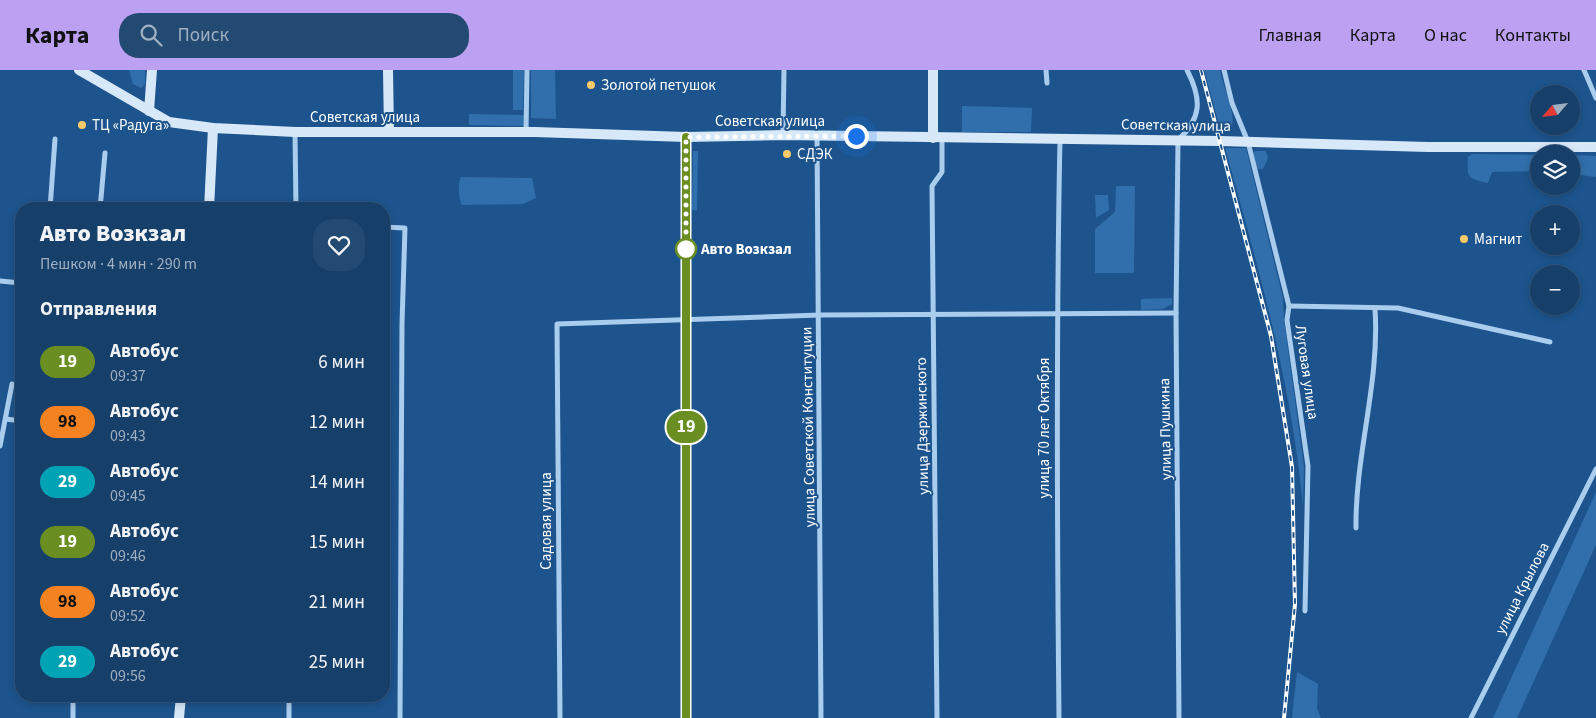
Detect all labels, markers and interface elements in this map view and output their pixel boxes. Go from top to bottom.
search box [119,13,469,58]
text: Карта [25,18,89,53]
icon: search [137,21,165,49]
text: Поиск [177,22,229,49]
text: Главная [1259,23,1322,48]
text: Карта [1350,23,1396,48]
text: О нас [1424,23,1467,48]
text: Контакты [1495,23,1571,48]
place label: Золотой петушок [601,75,716,96]
marker: Золотой петушок [585,79,597,91]
north arrow [1530,85,1580,135]
map controls [1530,85,1580,315]
street label: Советская улица [310,107,420,128]
street label: Советская улица [715,111,825,132]
street label: Советская улица [1121,114,1231,137]
place label: ТЦ «Радуга» [92,115,169,136]
marker: ТЦ «Радуга» [76,119,88,131]
your location [844,124,869,149]
place label: СДЭК [797,144,833,165]
button: layers [1530,145,1580,195]
marker: СДЭК [781,148,793,160]
button: + [1530,205,1580,255]
text: Авто Возкзал [40,216,186,251]
button: heart [313,219,365,271]
place label: Магнит [1474,229,1523,250]
marker: Магнит [1458,233,1470,245]
marker: Авто Возкзал [675,238,697,260]
place label: Авто Возкзал [700,239,792,260]
text: Пешком · 4 мин · 290 m [40,253,197,275]
button: − [1530,265,1580,315]
text: Отправления [40,296,157,323]
street label: Луговая улица [1289,323,1324,421]
street label: улица Советской Конституции [796,326,821,527]
text: Автобус [110,338,179,365]
text: 19 [58,349,77,374]
text: 6 мин [318,349,365,376]
street label: улица Дзержинского [911,357,934,495]
street label: улица 70 лет Октября [1034,358,1055,498]
text: 09:37 [110,365,146,387]
street label: улица Пушкина [1154,378,1177,480]
text: Автобус [110,398,179,425]
text: 98 [58,409,77,434]
text: 12 мин [309,409,365,436]
line badge: 19 [664,411,708,443]
text: 19 [676,414,696,439]
text: 09:43 [110,425,146,447]
text: Автобус [110,458,179,485]
text: 29 [58,469,77,494]
text: 14 мин [309,469,365,496]
street label: Садовая улица [536,472,557,570]
text: 09:45 [110,485,146,507]
text: Автобус [110,518,179,545]
text: 19 [58,529,77,554]
text: 15 мин [309,529,365,556]
street label: улица Крылова [1490,539,1555,638]
text: 09:46 [110,545,146,567]
text: Автобус [110,578,179,605]
text: 98 [58,589,77,614]
text: 21 мин [309,589,365,616]
text: 09:52 [110,605,146,627]
text: Автобус [110,638,179,665]
text: 29 [58,649,77,674]
text: 25 мин [309,649,365,676]
text: 09:56 [110,665,146,687]

